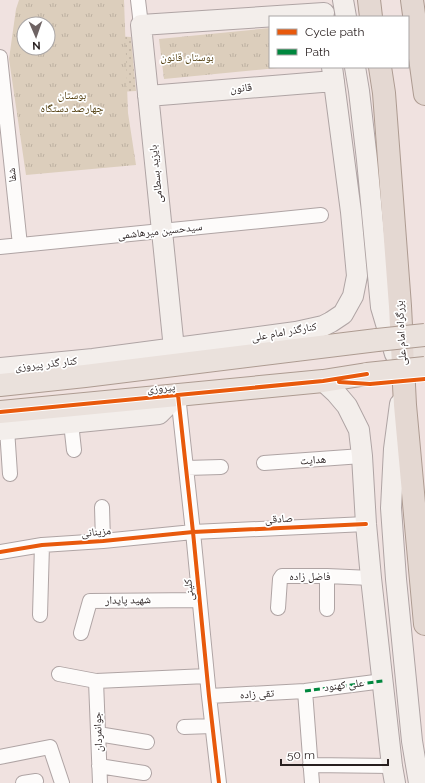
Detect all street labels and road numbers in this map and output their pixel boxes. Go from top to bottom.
street label: قانون [229,81,253,95]
street label: بایزید بسطامی [146,144,166,204]
street label: شفا [5,167,19,183]
street label: سیدحسین میرهاشمی [117,220,203,242]
street label: بزرگراه امام علی [393,300,409,366]
street label: کنارگذر امام علی [250,320,318,344]
street label: کنار گذر پیروزی [14,354,78,374]
street label: پیروزی [146,380,176,396]
street label: هدایت [299,453,327,467]
street label: صادقی [265,512,293,526]
street label: مزینانی [81,524,111,540]
street label: فاضل زاده [289,570,331,583]
street label: کلینی [181,578,197,602]
street label: شهید پایدار [104,593,151,607]
street label: علی کهنود [323,676,365,694]
street label: تقی زاده [240,687,275,701]
street label: جوانمردان [91,712,105,752]

